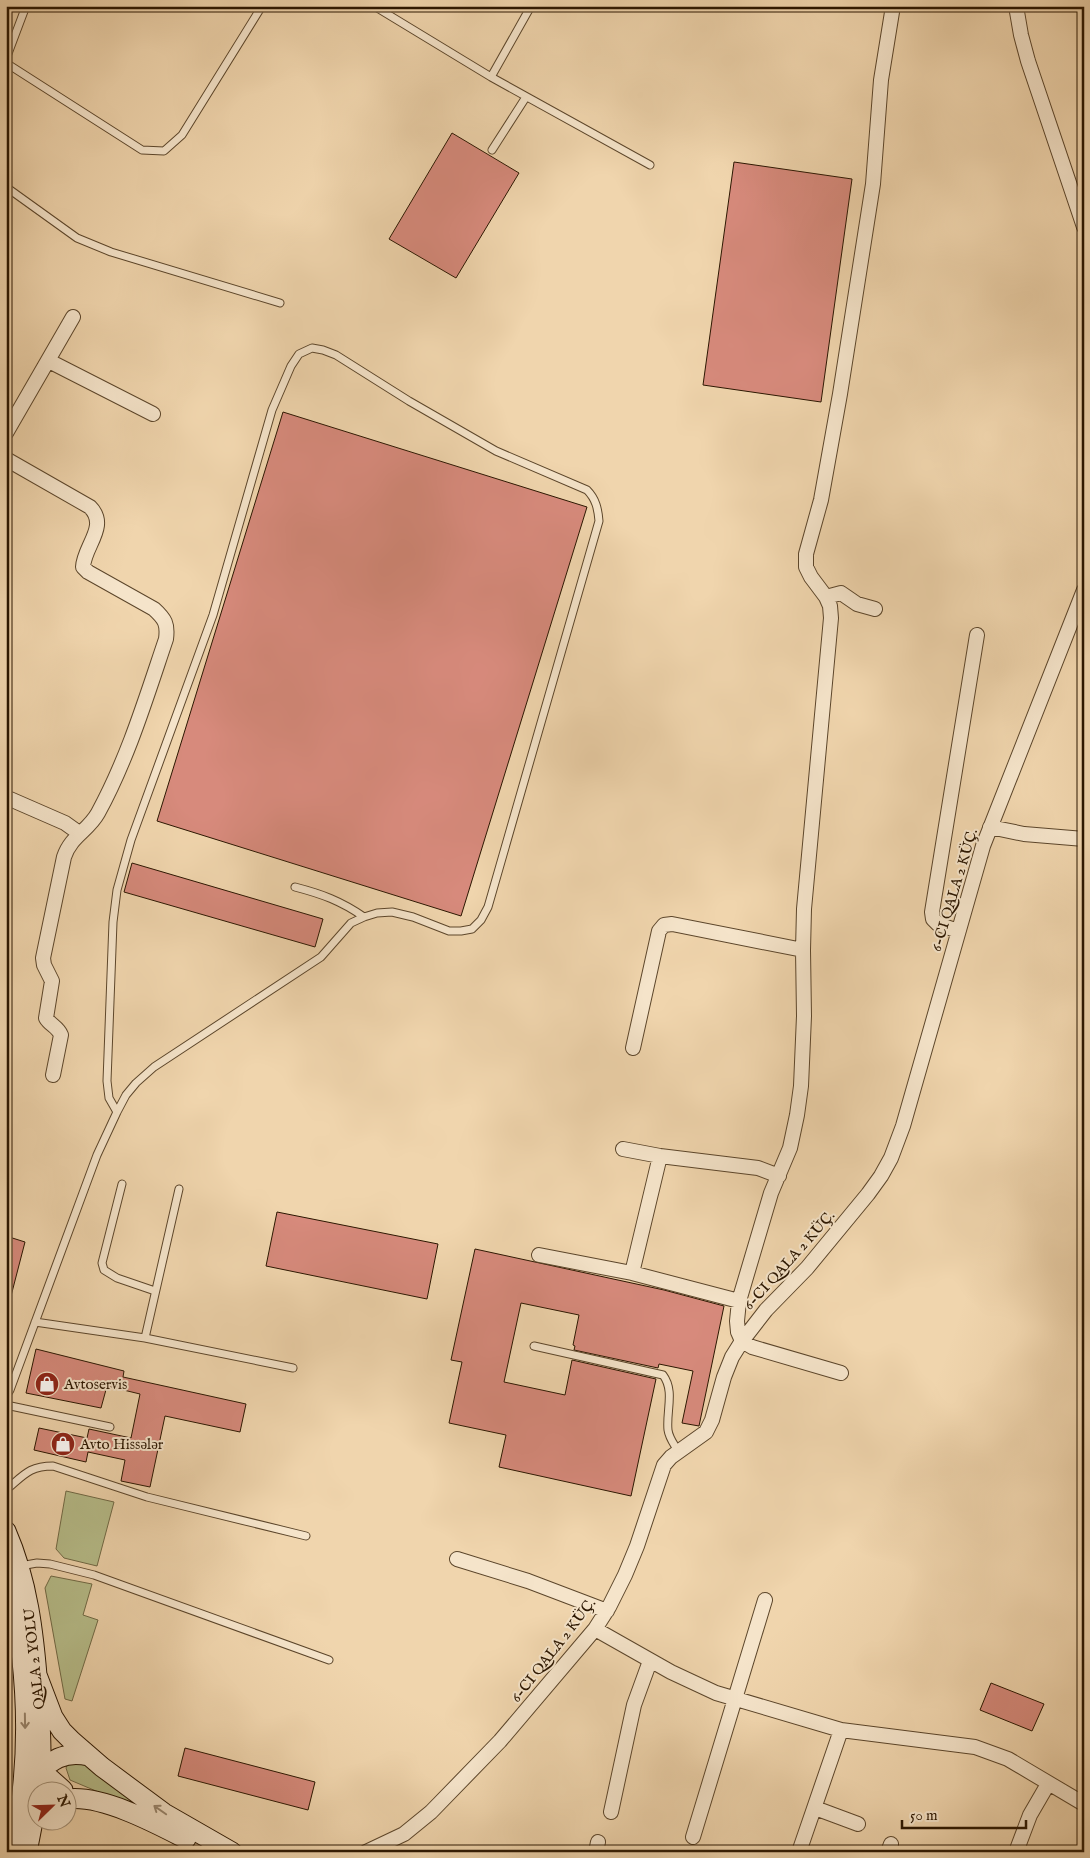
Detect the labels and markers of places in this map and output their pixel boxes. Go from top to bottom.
shop icon: Avtoservis [34,1371,60,1397]
place label: Avtoservis [63,1375,127,1394]
shop icon: Avto Hissələr [50,1431,76,1457]
place label: Avto Hissələr [79,1435,164,1454]

